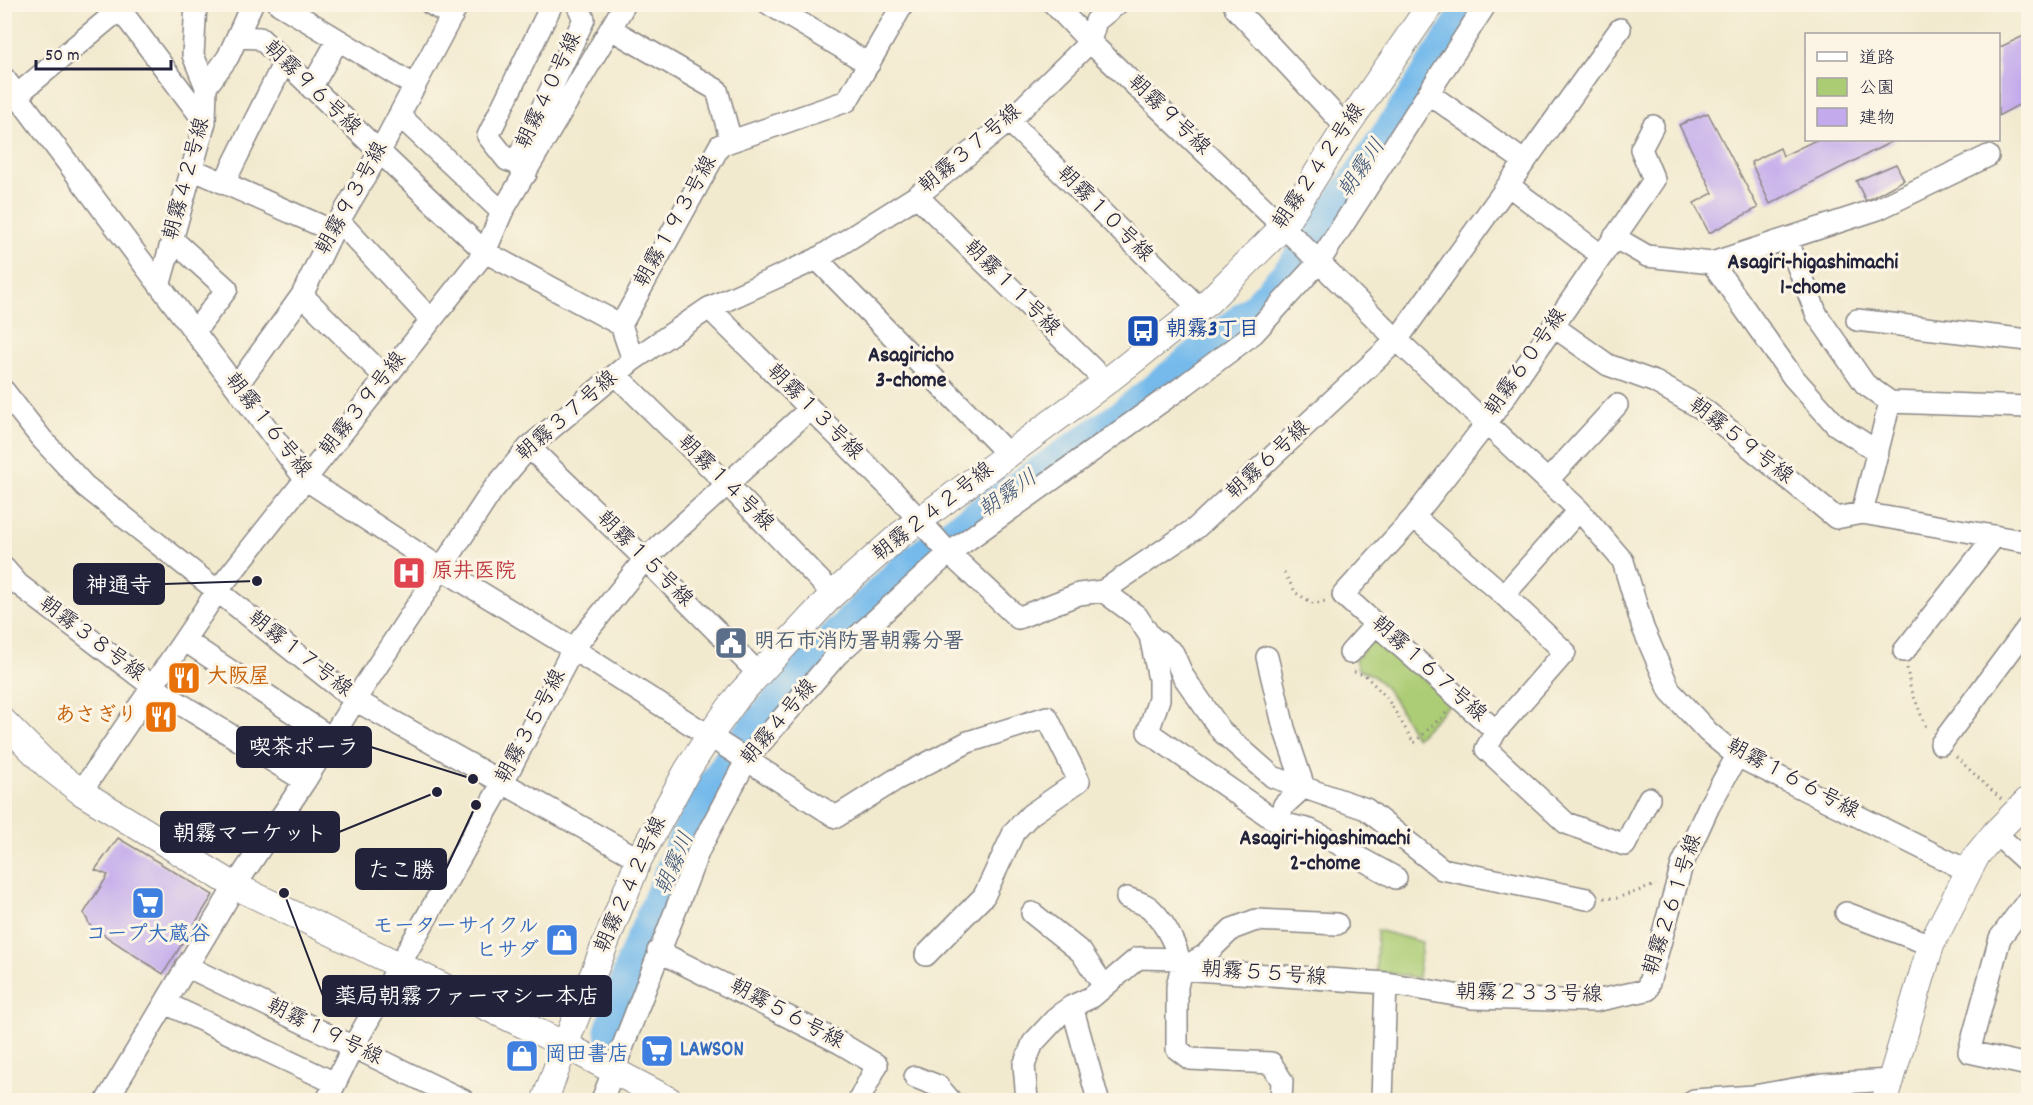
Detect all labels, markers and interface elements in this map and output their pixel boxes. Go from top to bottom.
street label: 朝霧４０号線 [510,28,590,154]
scale bar [36,33,171,71]
legend [1805,33,2000,141]
street label: 朝霧９６号線 [255,34,367,144]
text: 50 m [45,44,80,69]
text: 道路 [1859,47,1895,72]
street label: 朝霧９号線 [1120,69,1216,163]
text: 公園 [1859,77,1895,102]
street label: 朝霧３７号線 [913,98,1029,202]
street label: 朝霧２４２号線 [1266,98,1374,236]
text: 建物 [1859,107,1895,132]
street label: 朝霧４２号線 [157,114,219,244]
water label: 朝霧川 [1332,133,1394,205]
street label: 朝霧９３号線 [309,137,397,261]
street label: 朝霧１９３号線 [628,150,726,294]
street label: 朝霧１０号線 [1049,160,1159,270]
street label: 朝霧１１号線 [956,234,1066,344]
district label: Asagiri-higashimachi 1-chome [1728,248,1898,304]
street label: 朝霧６０号線 [1479,303,1575,423]
bus stop icon: 朝霧3丁目 [1125,313,1161,349]
place label: 朝霧3丁目 [1166,316,1259,346]
district label: Asagiricho 3-chome [868,341,954,397]
street label: 朝霧３９号線 [313,346,415,464]
street label: 朝霧１３号線 [759,358,869,468]
street label: 朝霧３７号線 [511,364,625,470]
street label: 朝霧１６号線 [216,367,318,485]
street label: 朝霧５９号線 [1681,391,1799,493]
street label: 朝霧６号線 [1220,414,1318,508]
street label: 朝霧１４号線 [670,429,780,539]
street label: 朝霧２４２号線 [867,456,1001,570]
water label: 朝霧川 [973,463,1045,527]
street label: 朝霧１５号線 [589,505,699,615]
hospital icon: 原井医院 [391,555,427,591]
place label: 原井医院 [432,558,516,588]
callout: 神通寺 [74,564,164,604]
text: 神通寺 [86,572,152,603]
street label: 朝霧３８号線 [32,590,150,690]
street label: 朝霧１７号線 [240,604,358,706]
street label: 朝霧１６７号線 [1363,610,1493,730]
public building icon: 明石市消防署朝霧分署 [713,625,749,661]
place label: 明石市消防署朝霧分署 [754,628,964,658]
restaurant icon: 大阪屋 [166,660,202,696]
place label: 大阪屋 [207,663,270,693]
street label: 朝霧３５号線 [489,664,575,790]
street label: 朝霧４号線 [735,673,825,773]
restaurant icon: あさぎり [143,699,179,735]
place label: あさぎり [55,702,138,732]
callout: 喫茶ポーラ [237,727,371,767]
street label: 朝霧１６６号線 [1720,732,1864,828]
text: 喫茶ポーラ [249,734,359,765]
callout: 朝霧マーケット [161,812,339,852]
street label: 朝霧２４２号線 [588,812,676,958]
text: 朝霧マーケット [173,820,327,851]
district label: Asagiri-higashimachi 2-chome [1240,824,1410,880]
water label: 朝霧川 [648,828,704,900]
street label: 朝霧２６１号線 [1637,830,1711,980]
callout: たこ勝 [356,849,446,889]
text: たこ勝 [368,857,435,888]
supermarket icon: コープ大蔵谷 [130,885,166,921]
place label: モーターサイクル ヒサダ [373,913,539,967]
place label: コープ大蔵谷 [85,921,211,951]
shop icon: モーターサイクル ヒサダ [544,922,580,958]
street label: 朝霧５５号線 [1200,956,1328,994]
street label: 朝霧５６号線 [723,972,849,1058]
callout: 薬局朝霧ファーマシー本店 [323,976,611,1016]
street label: 朝霧２３３号線 [1455,979,1603,1011]
text: 薬局朝霧ファーマシー本店 [335,983,599,1014]
street label: 朝霧１９号線 [261,992,387,1074]
supermarket icon: LAWSON [639,1033,675,1069]
place label: LAWSON [680,1036,744,1066]
shop icon: 岡田書店 [504,1038,540,1074]
place label: 岡田書店 [545,1041,629,1071]

